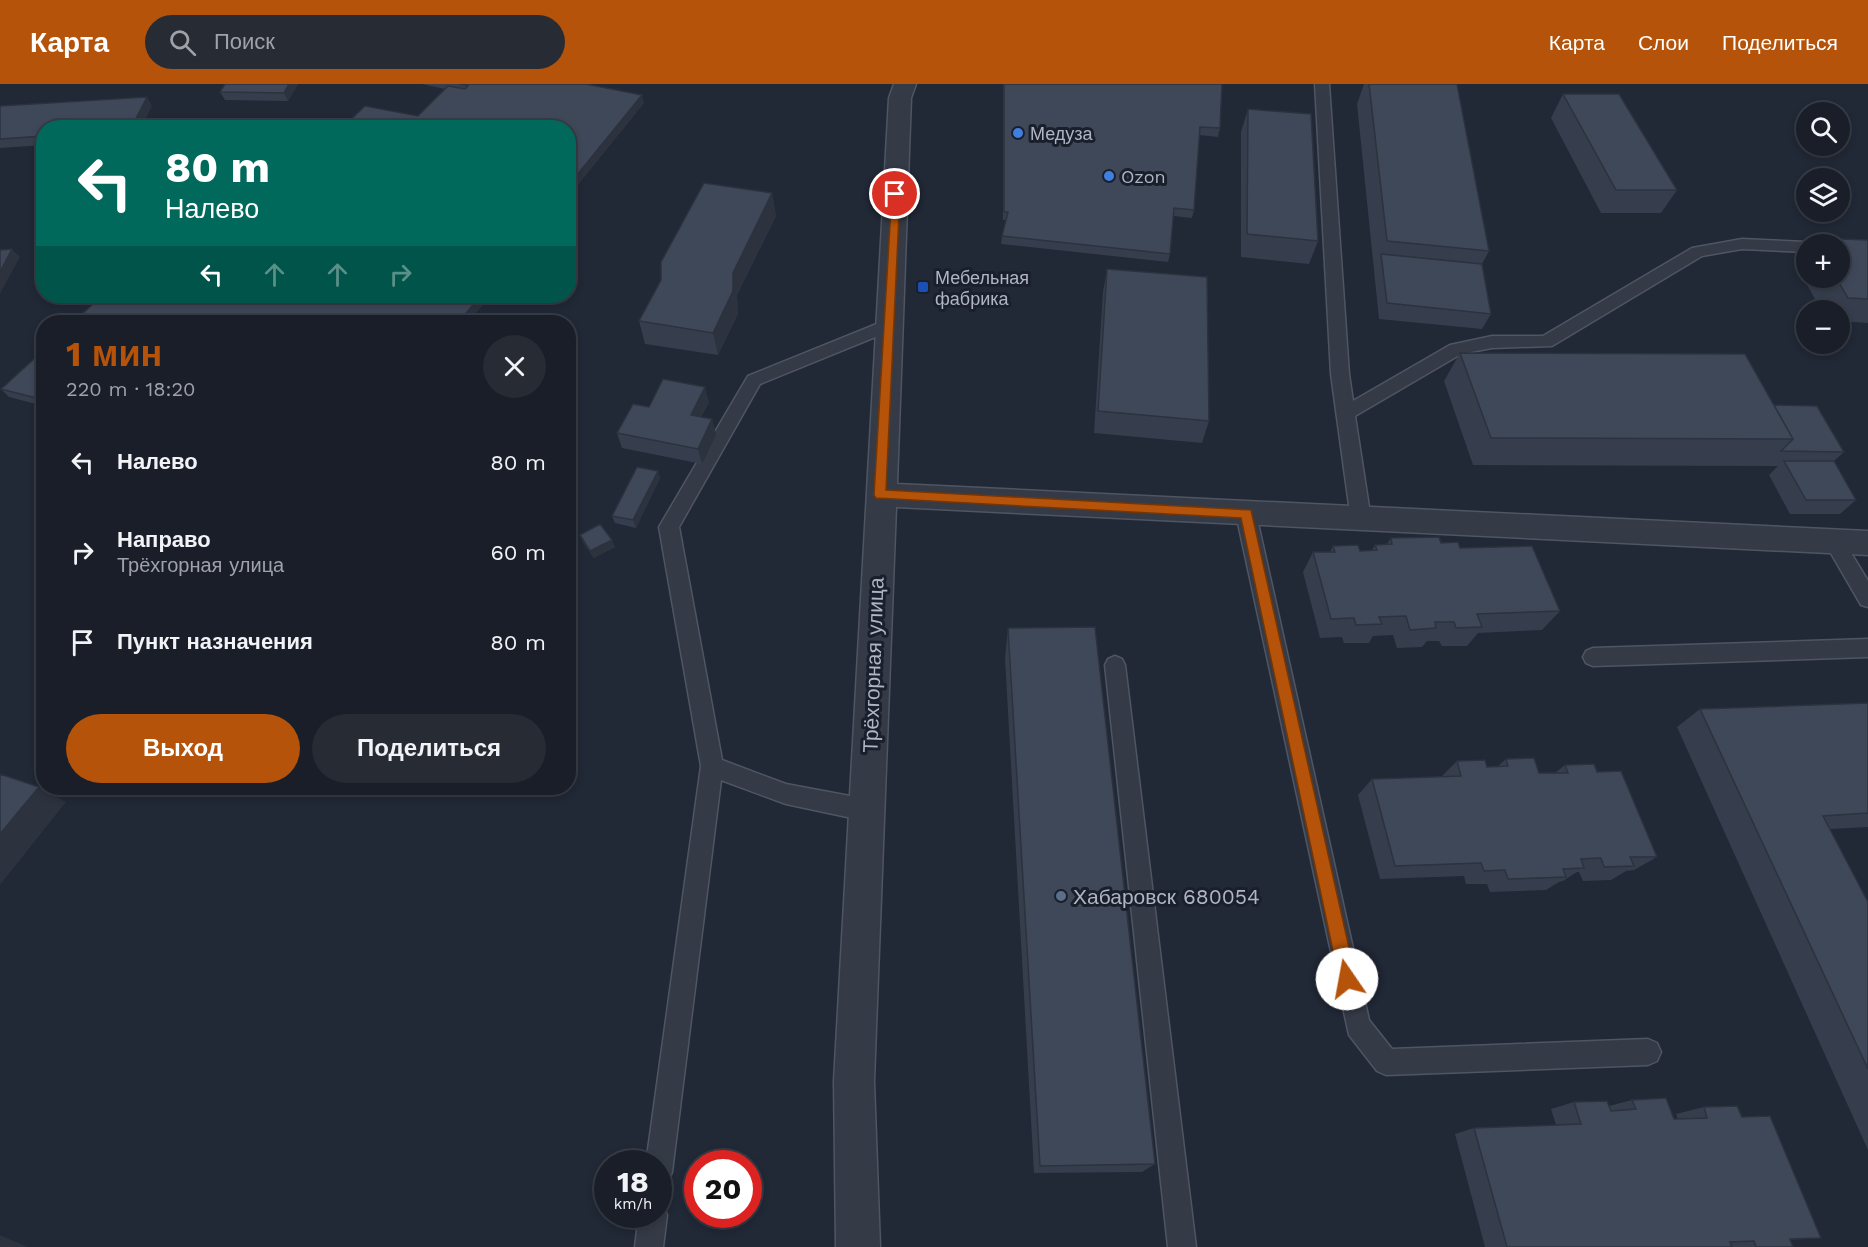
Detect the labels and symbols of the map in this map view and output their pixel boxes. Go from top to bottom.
place label: Медуза [1030,123,1094,144]
marker: Медуза [1011,126,1025,140]
place label: Ozon [1121,166,1166,187]
pin [869,168,920,219]
marker: Ozon [1102,169,1116,183]
place label: Мебельная фабрика [935,267,1029,309]
marker: Мебельная фабрика [916,280,930,294]
street label: Трёхгорная улица [857,576,889,753]
place label: Хабаровск 680054 [1073,884,1260,909]
marker: Хабаровск 680054 [1054,889,1068,903]
position arrow [1315,947,1379,1011]
speed limit sign: 20 [684,1150,762,1228]

